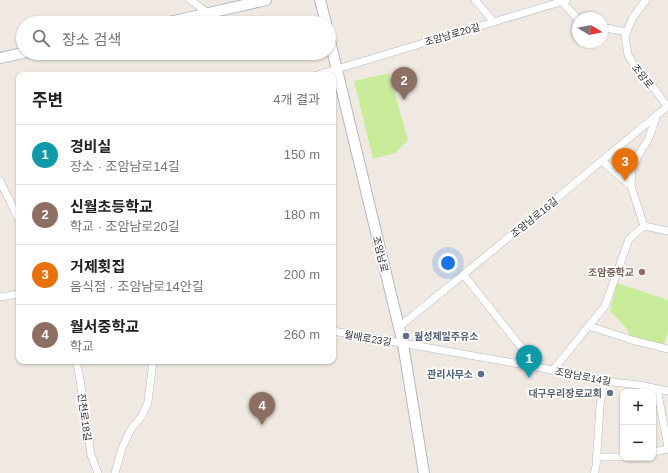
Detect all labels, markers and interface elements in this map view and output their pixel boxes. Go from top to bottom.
north arrow [572,12,608,48]
search box [16,16,336,60]
street label: 조암남로20길 [423,21,481,48]
icon: search [30,27,52,49]
text: 장소 검색 [62,31,121,48]
street label: 조암로 [630,62,655,91]
pin: 2 [391,67,417,100]
text: 주변 [32,91,63,110]
text: 4개 결과 [273,92,320,107]
text: 경비실 [70,138,111,155]
text: 1 [41,147,49,162]
text: 150 m [284,147,320,162]
pin: 3 [612,148,638,181]
text: 장소 · 조암남로14길 [70,159,180,174]
street label: 조암남로16길 [509,195,560,240]
text: 신월초등학교 [70,198,153,215]
text: 2 [41,207,49,222]
text: 180 m [284,207,320,222]
text: 학교 · 조암남로20길 [70,219,180,234]
street label: 조암남로 [371,235,390,273]
your location [438,253,458,273]
text: 거제횟집 [70,258,125,275]
place label: 조암중학교 [588,266,634,278]
text: 3 [41,267,49,282]
text: 200 m [284,267,320,282]
marker: 조암중학교 [637,267,647,277]
text: 음식점 · 조암남로14안길 [70,279,204,294]
text: 월서중학교 [70,318,139,335]
text: 4 [41,327,49,342]
text: 260 m [284,327,320,342]
street label: 월배로23길 [343,329,392,348]
marker: 월성제일주유소 [401,331,411,341]
place label: 월성제일주유소 [414,331,478,342]
text: 학교 [70,339,94,354]
pin: 1 [516,345,542,378]
street label: 조암남로14길 [554,366,612,387]
place label: 관리사무소 [427,369,473,380]
marker: 관리사무소 [476,369,486,379]
place label: 대구우리장로교회 [528,388,602,399]
marker: 대구우리장로교회 [605,388,615,398]
map controls [620,389,656,461]
button: + [620,389,656,425]
pin: 4 [249,392,275,425]
street label: 진천로18길 [76,393,93,442]
button: − [620,425,656,461]

